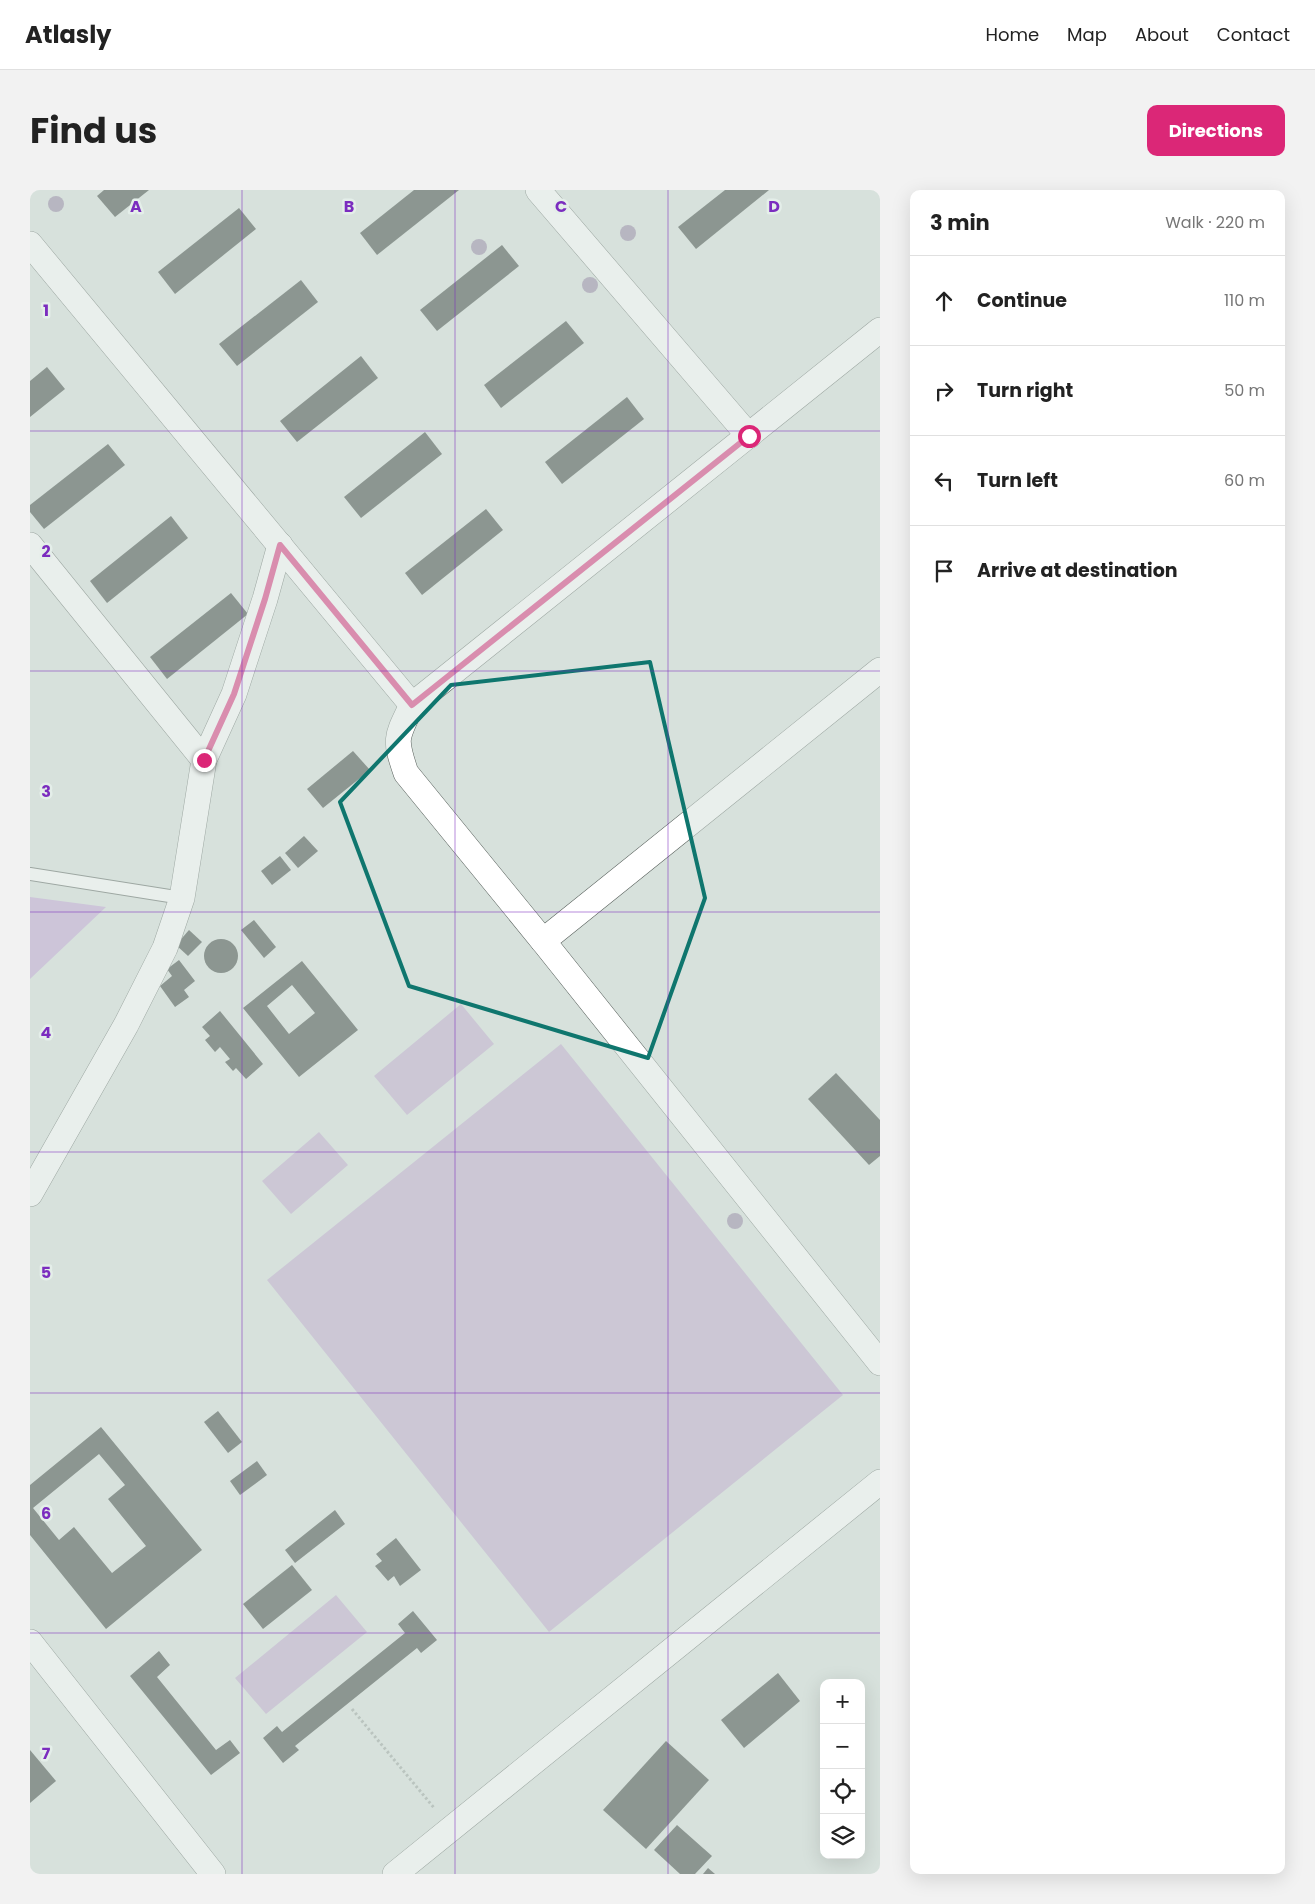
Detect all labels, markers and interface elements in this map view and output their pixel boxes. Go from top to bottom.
text: Atlasly [25,18,111,51]
text: Home [985,22,1039,47]
text: Map [1067,22,1107,47]
text: About [1135,22,1189,47]
text: Contact [1217,22,1290,47]
button: Directions [1147,105,1285,156]
text: Find us [30,106,157,155]
text: A [130,195,142,218]
text: B [344,195,354,218]
text: C [555,195,567,218]
text: D [768,195,780,218]
text: 3 min [930,208,990,237]
text: Walk · 220 m [1165,211,1265,234]
icon: ahead [930,287,958,315]
text: Continue [977,287,1067,314]
text: 110 m [1224,289,1265,312]
text: 1 [43,299,49,322]
icon: right [930,377,958,405]
text: Turn right [977,377,1073,404]
text: 50 m [1224,379,1265,402]
route start [738,425,761,448]
icon: left [930,467,958,495]
text: Turn left [977,467,1058,494]
text: 60 m [1224,469,1265,492]
text: 2 [41,540,51,563]
icon: arrive [930,557,958,585]
text: Arrive at destination [977,557,1178,584]
route end [193,749,216,772]
text: 3 [41,780,51,803]
text: 4 [41,1021,52,1044]
text: 5 [41,1261,51,1284]
text: 6 [41,1502,51,1525]
map controls [820,1679,865,1859]
button: + [820,1679,865,1724]
button: − [820,1724,865,1769]
text: 7 [42,1742,51,1765]
button: locate [820,1769,865,1814]
button: layers [820,1814,865,1859]

